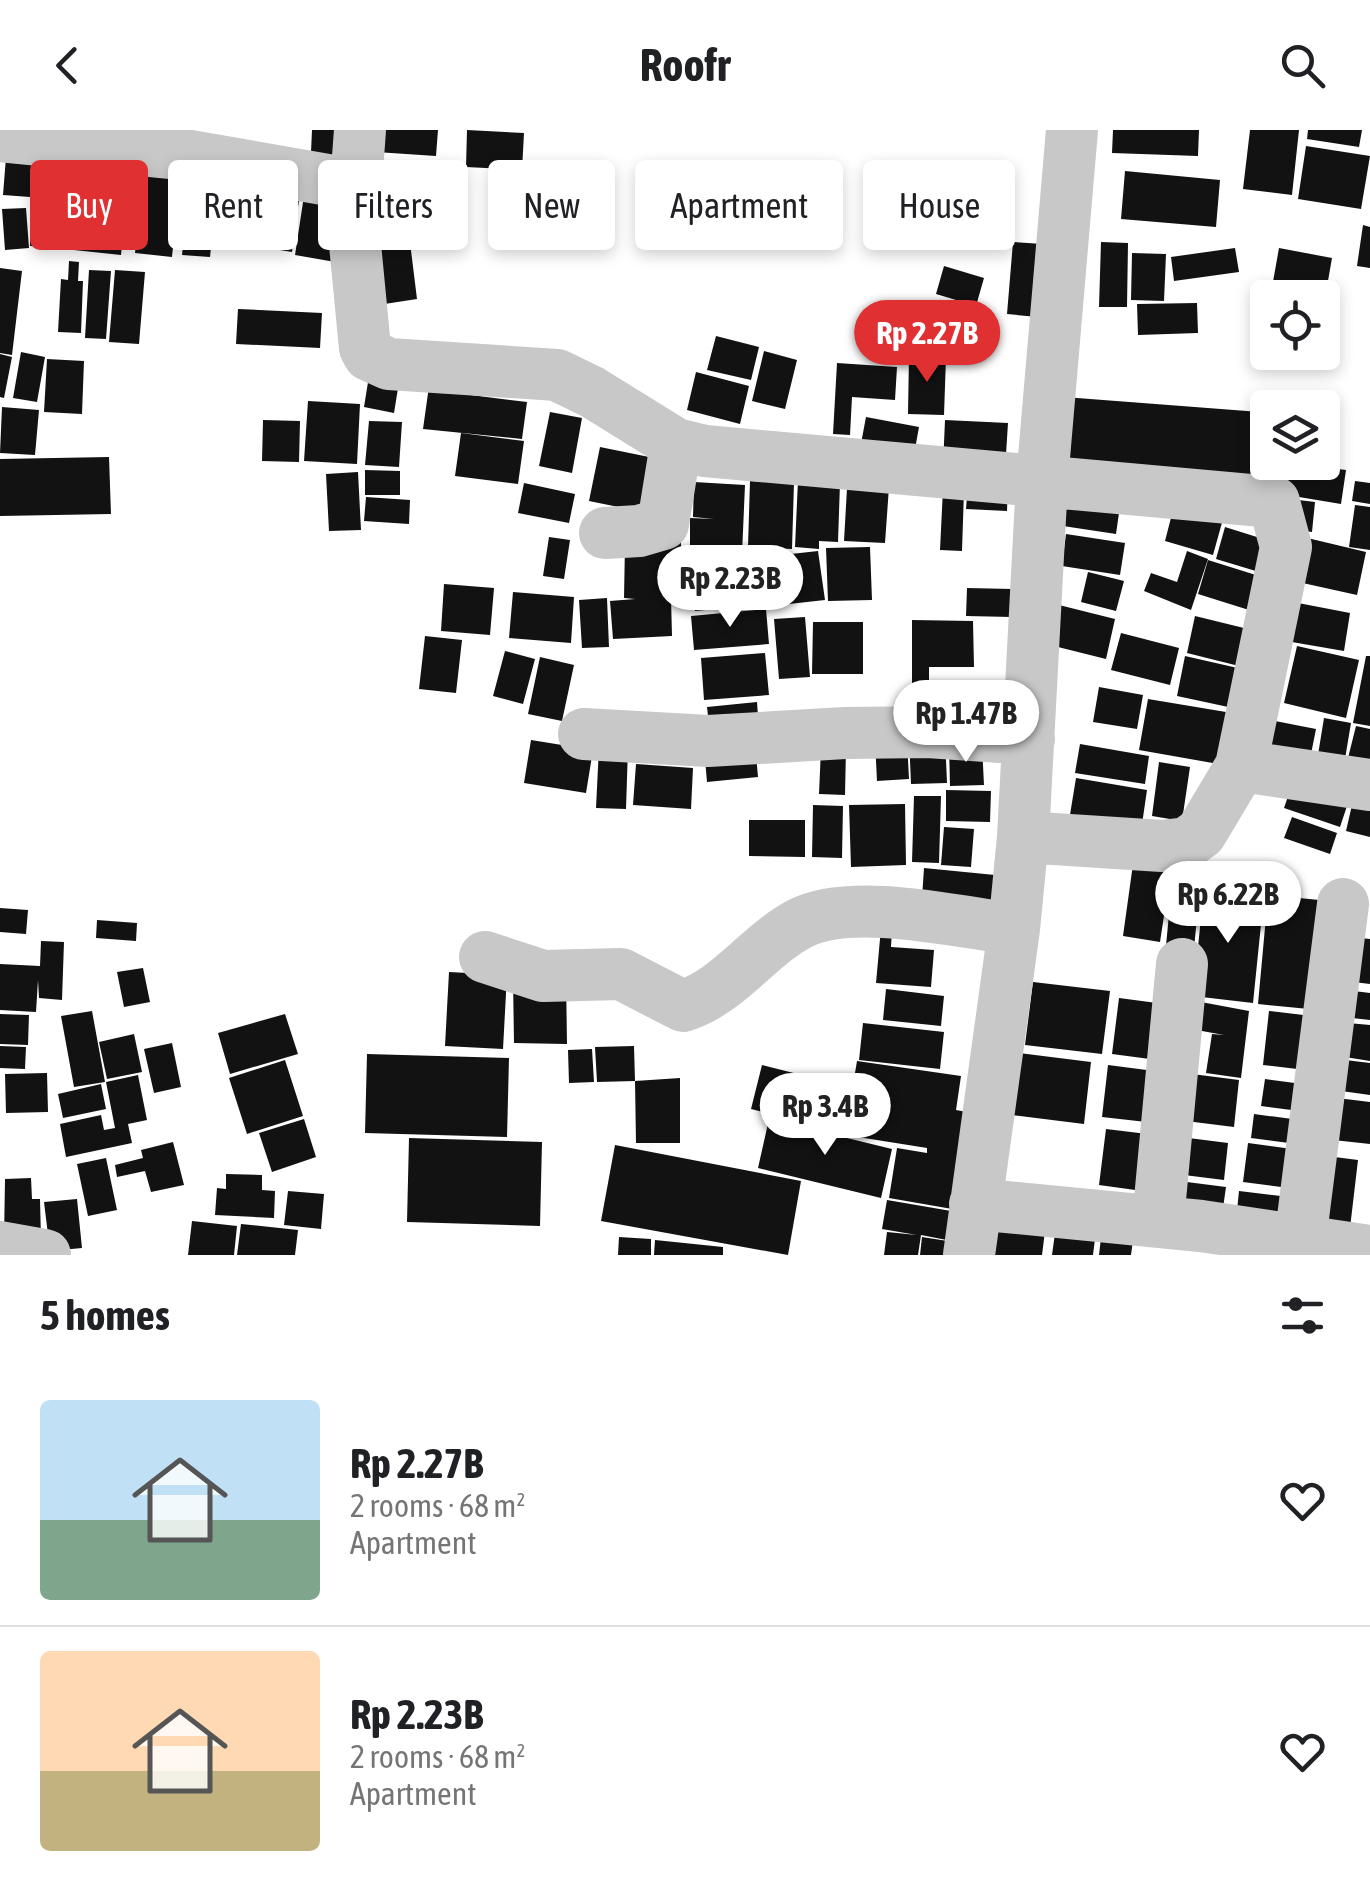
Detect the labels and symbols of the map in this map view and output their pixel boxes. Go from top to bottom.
pin: Rp 2.27B [824,300,1030,385]
pin: Rp 2.23B [627,545,833,630]
pin: Rp 1.47B [863,680,1069,765]
pin: Rp 6.22B [1125,861,1331,946]
pin: Rp 3.4B [733,1073,917,1158]

